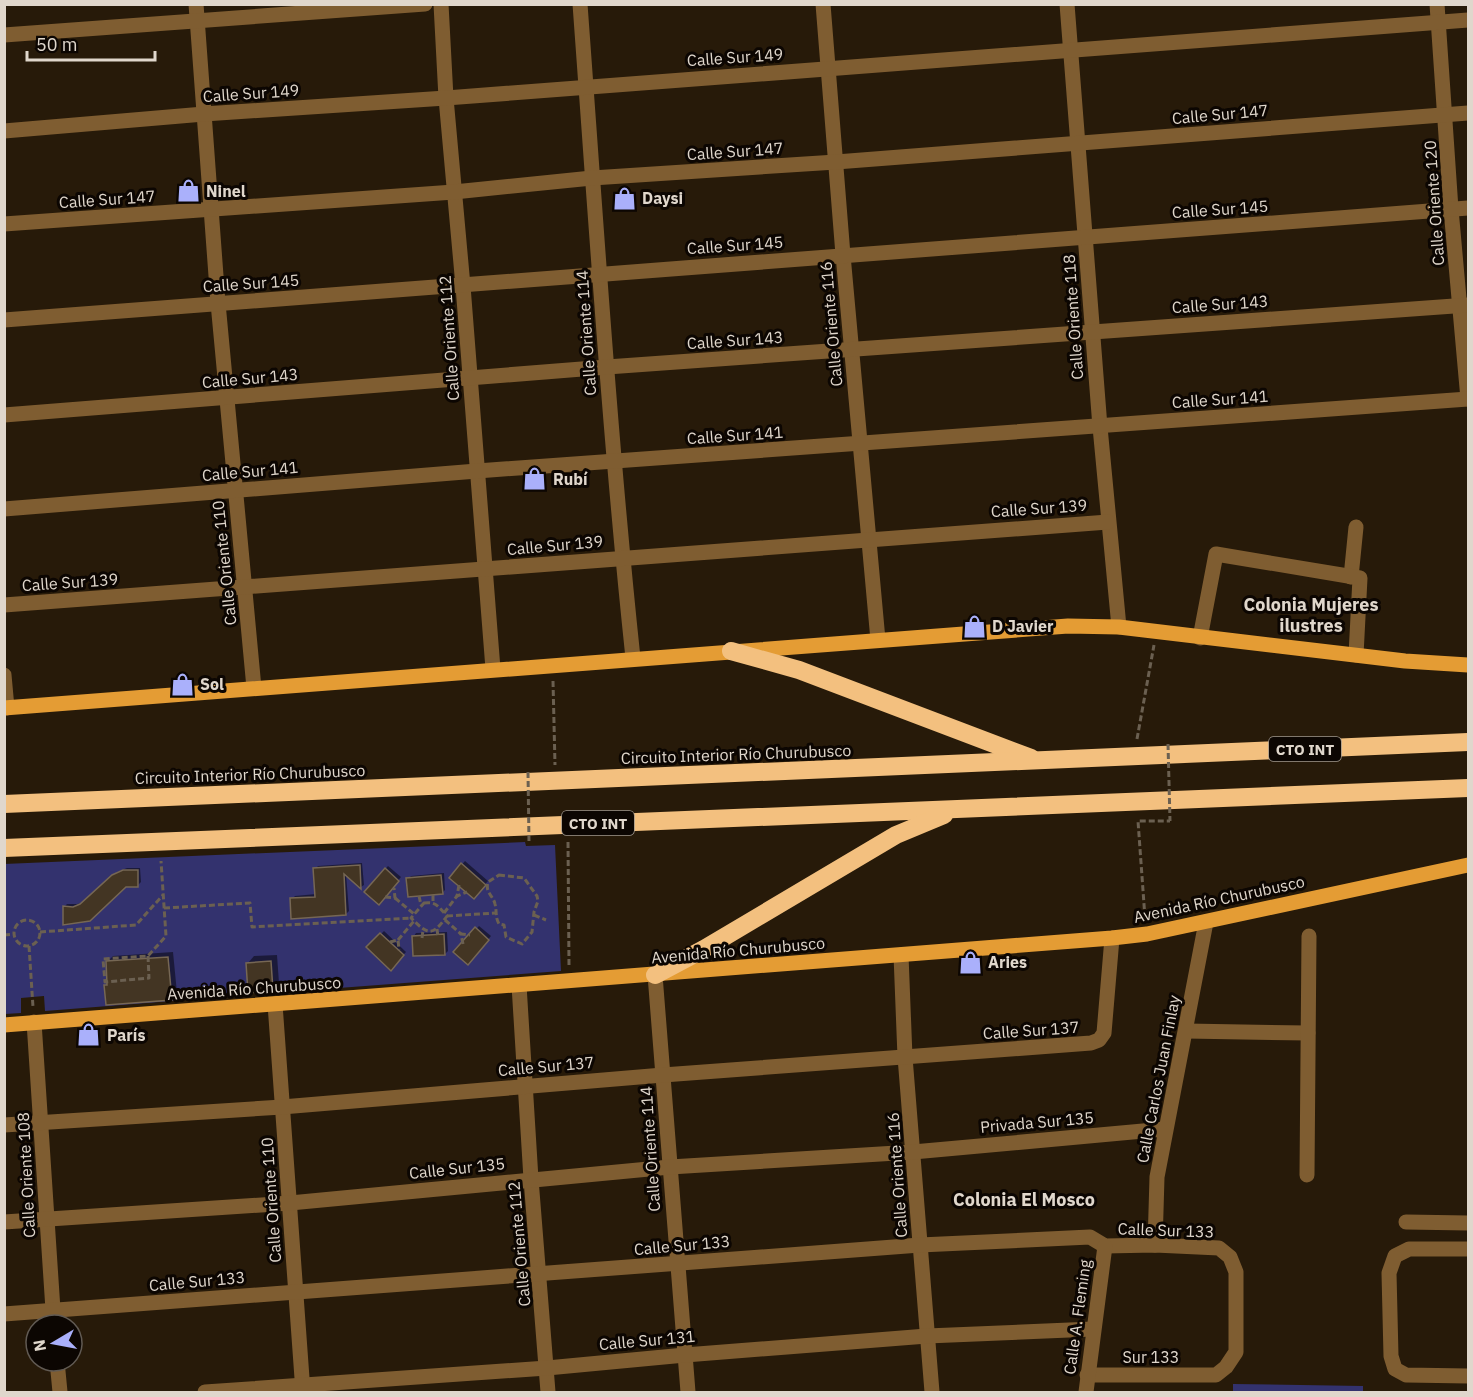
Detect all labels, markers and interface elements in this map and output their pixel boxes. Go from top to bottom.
scale bar [27,24,154,62]
text: 50 m [36,33,78,56]
street label: Calle Sur 149 [686,44,784,70]
street label: Calle Sur 149 [202,80,300,106]
street label: Calle Sur 147 [1171,100,1269,128]
street label: Calle Sur 147 [686,138,784,164]
street label: Calle Oriente 120 [1420,140,1448,266]
shop icon: Ninel [175,178,201,204]
place label: Ninel [206,181,246,201]
shop icon: Daysi [611,185,637,211]
street label: Calle Sur 147 [58,186,156,212]
place label: Daysi [642,188,683,208]
street label: Calle Sur 145 [1171,196,1269,222]
street label: Calle Sur 145 [686,232,784,258]
street label: Calle Oriente 118 [1059,254,1087,380]
street label: Calle Oriente 116 [816,261,846,387]
street label: Calle Sur 145 [202,270,300,296]
street label: Calle Oriente 114 [572,270,600,396]
street label: Calle Oriente 112 [435,275,463,401]
street label: Calle Sur 143 [1171,291,1269,317]
street label: Calle Sur 143 [686,327,784,353]
street label: Calle Sur 143 [201,364,299,392]
street label: Calle Sur 141 [1171,386,1269,412]
street label: Calle Sur 141 [686,422,784,448]
street label: Calle Sur 141 [201,457,299,485]
shop icon: Rubí [522,466,548,492]
place label: Rubí [553,469,588,489]
street label: Calle Sur 139 [990,495,1088,521]
street label: Calle Oriente 110 [207,499,241,627]
street label: Calle Sur 139 [506,531,604,559]
street label: Calle Sur 139 [21,569,119,595]
district label: Colonia Mujeres ilustres [1244,593,1378,637]
shop icon: D Javier [961,613,987,639]
place label: D Javier [992,616,1054,636]
shop icon: Sol [169,671,195,697]
place label: Sol [200,674,224,694]
road number: CTO INT [1269,737,1341,761]
street label: Circuito Interior Río Churubusco [620,740,852,768]
street label: Circuito Interior Río Churubusco [134,760,366,788]
road number: CTO INT [562,811,634,835]
street label: Avenida Río Churubusco [1132,871,1306,927]
street label: Avenida Río Churubusco [650,932,826,968]
shop icon: Aries [957,949,983,975]
place label: Aries [988,952,1027,972]
street label: Avenida Río Churubusco [166,972,342,1004]
street label: Calle Carlos Juan Finlay [1132,993,1184,1165]
street label: Calle Sur 137 [982,1017,1080,1043]
shop icon: París [76,1022,102,1048]
place label: París [107,1025,145,1045]
street label: Calle Sur 137 [497,1052,595,1080]
street label: Calle Oriente 114 [636,1086,664,1212]
street label: Privada Sur 135 [979,1107,1095,1137]
street label: Calle Oriente 108 [13,1112,39,1238]
street label: Calle Oriente 116 [883,1112,911,1238]
street label: Calle Oriente 110 [257,1137,285,1263]
street label: Calle Sur 135 [408,1153,506,1183]
street label: Calle Oriente 112 [504,1181,534,1307]
district label: Colonia El Mosco [953,1188,1095,1211]
street label: Calle Sur 133 [1117,1218,1215,1242]
street label: Calle Sur 133 [633,1231,731,1259]
street label: Calle A. Fleming [1059,1258,1095,1376]
street label: Calle Sur 133 [148,1267,246,1295]
north arrow [24,1313,84,1373]
street label: Calle Sur 131 [598,1326,696,1354]
text: N [28,1338,50,1353]
street label: Sur 133 [1123,1347,1179,1367]

